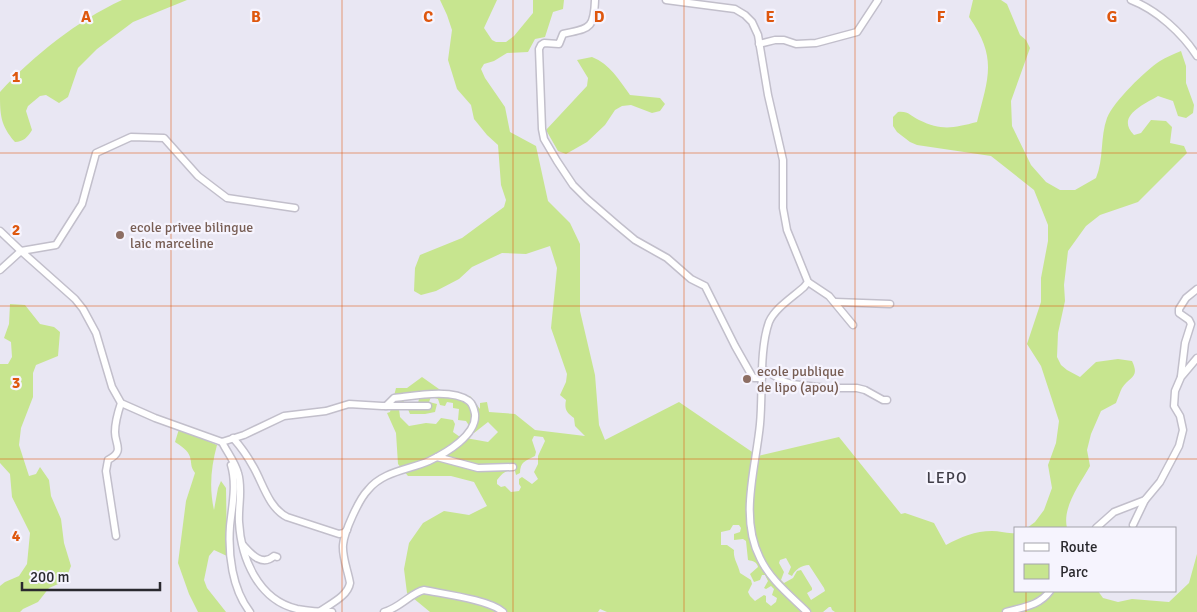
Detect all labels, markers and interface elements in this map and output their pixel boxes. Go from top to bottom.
text: A [81,7,92,27]
text: B [251,7,261,27]
text: C [423,7,433,27]
text: D [594,7,605,27]
text: E [765,7,775,27]
text: F [937,7,946,27]
text: G [1107,7,1117,27]
text: 1 [12,67,21,87]
place label: ecole privee bilingue laic marceline [130,219,253,252]
text: 2 [12,220,20,240]
marker: ecole privee bilingue laic marceline [114,229,126,241]
place label: ecole publique de lipo (apou) [757,363,844,396]
text: 3 [12,373,20,393]
marker: ecole publique de lipo (apou) [741,373,753,385]
district label: LEPO [927,468,967,488]
text: 4 [12,526,21,546]
legend [1014,527,1177,592]
text: Route [1060,538,1097,556]
scale bar [22,560,160,592]
text: Parc [1060,563,1088,581]
text: 200 m [30,568,70,586]

